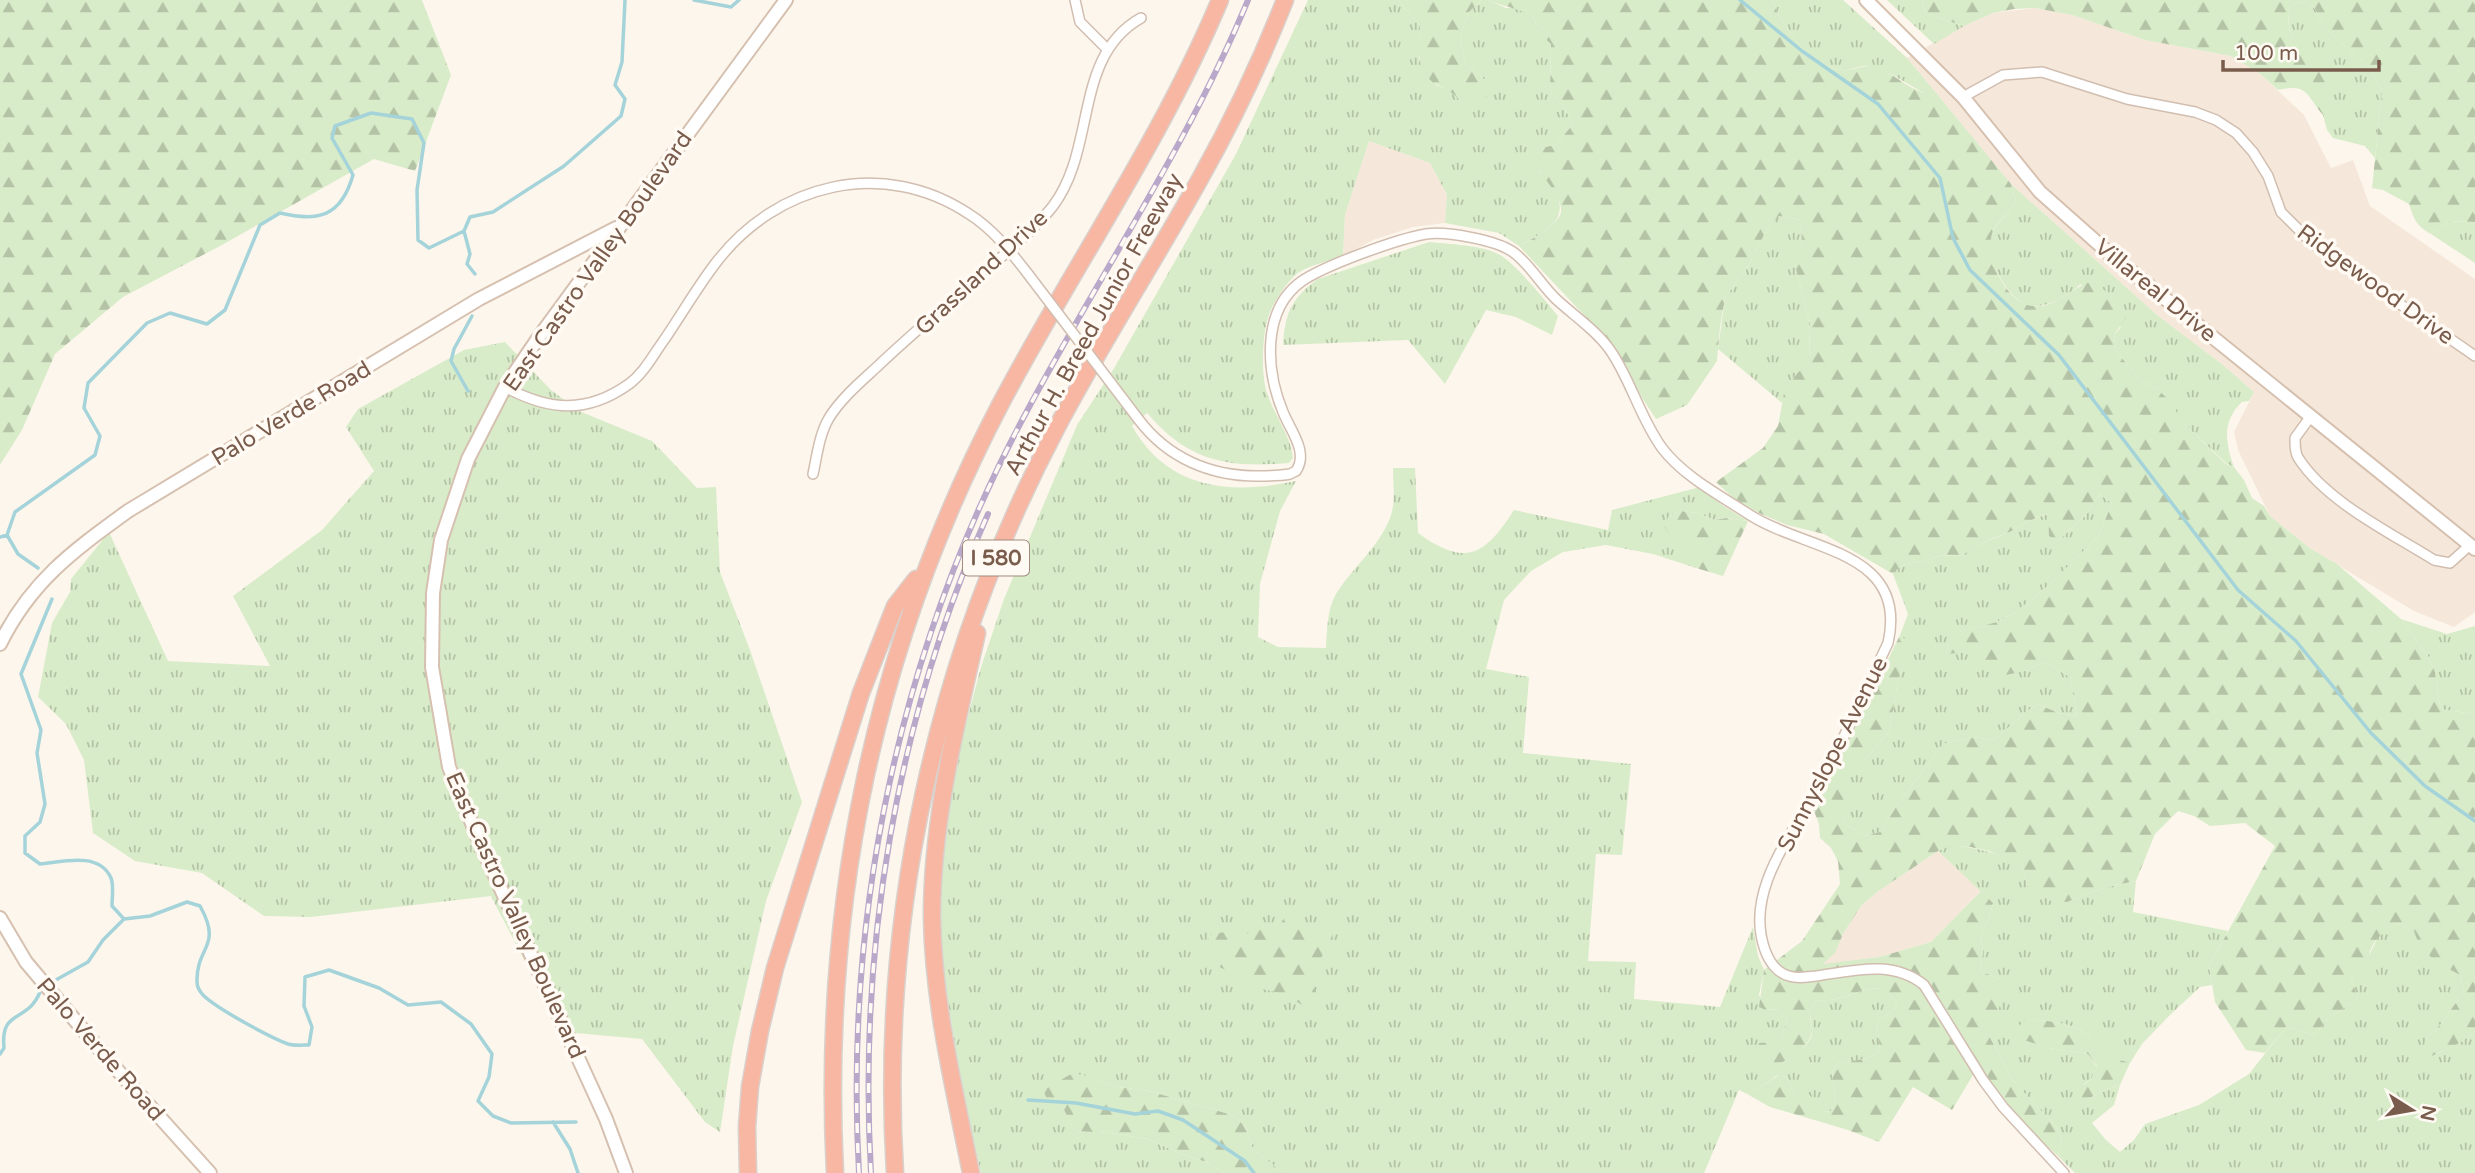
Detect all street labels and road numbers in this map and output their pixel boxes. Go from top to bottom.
street label: East Castro Valley Boulevard [497,126,698,397]
street label: Arthur H. Breed Junior Freeway [999,168,1189,481]
street label: Grassland Drive [910,204,1054,341]
street label: Ridgewood Drive [2291,218,2459,351]
street label: Villareal Drive [2089,233,2222,348]
street label: Palo Verde Road [207,355,376,472]
road number: I 580 [963,540,1029,576]
street label: Sunnyslope Avenue [1772,652,1894,856]
street label: East Castro Valley Boulevard [439,768,591,1063]
street label: Palo Verde Road [30,972,170,1127]

